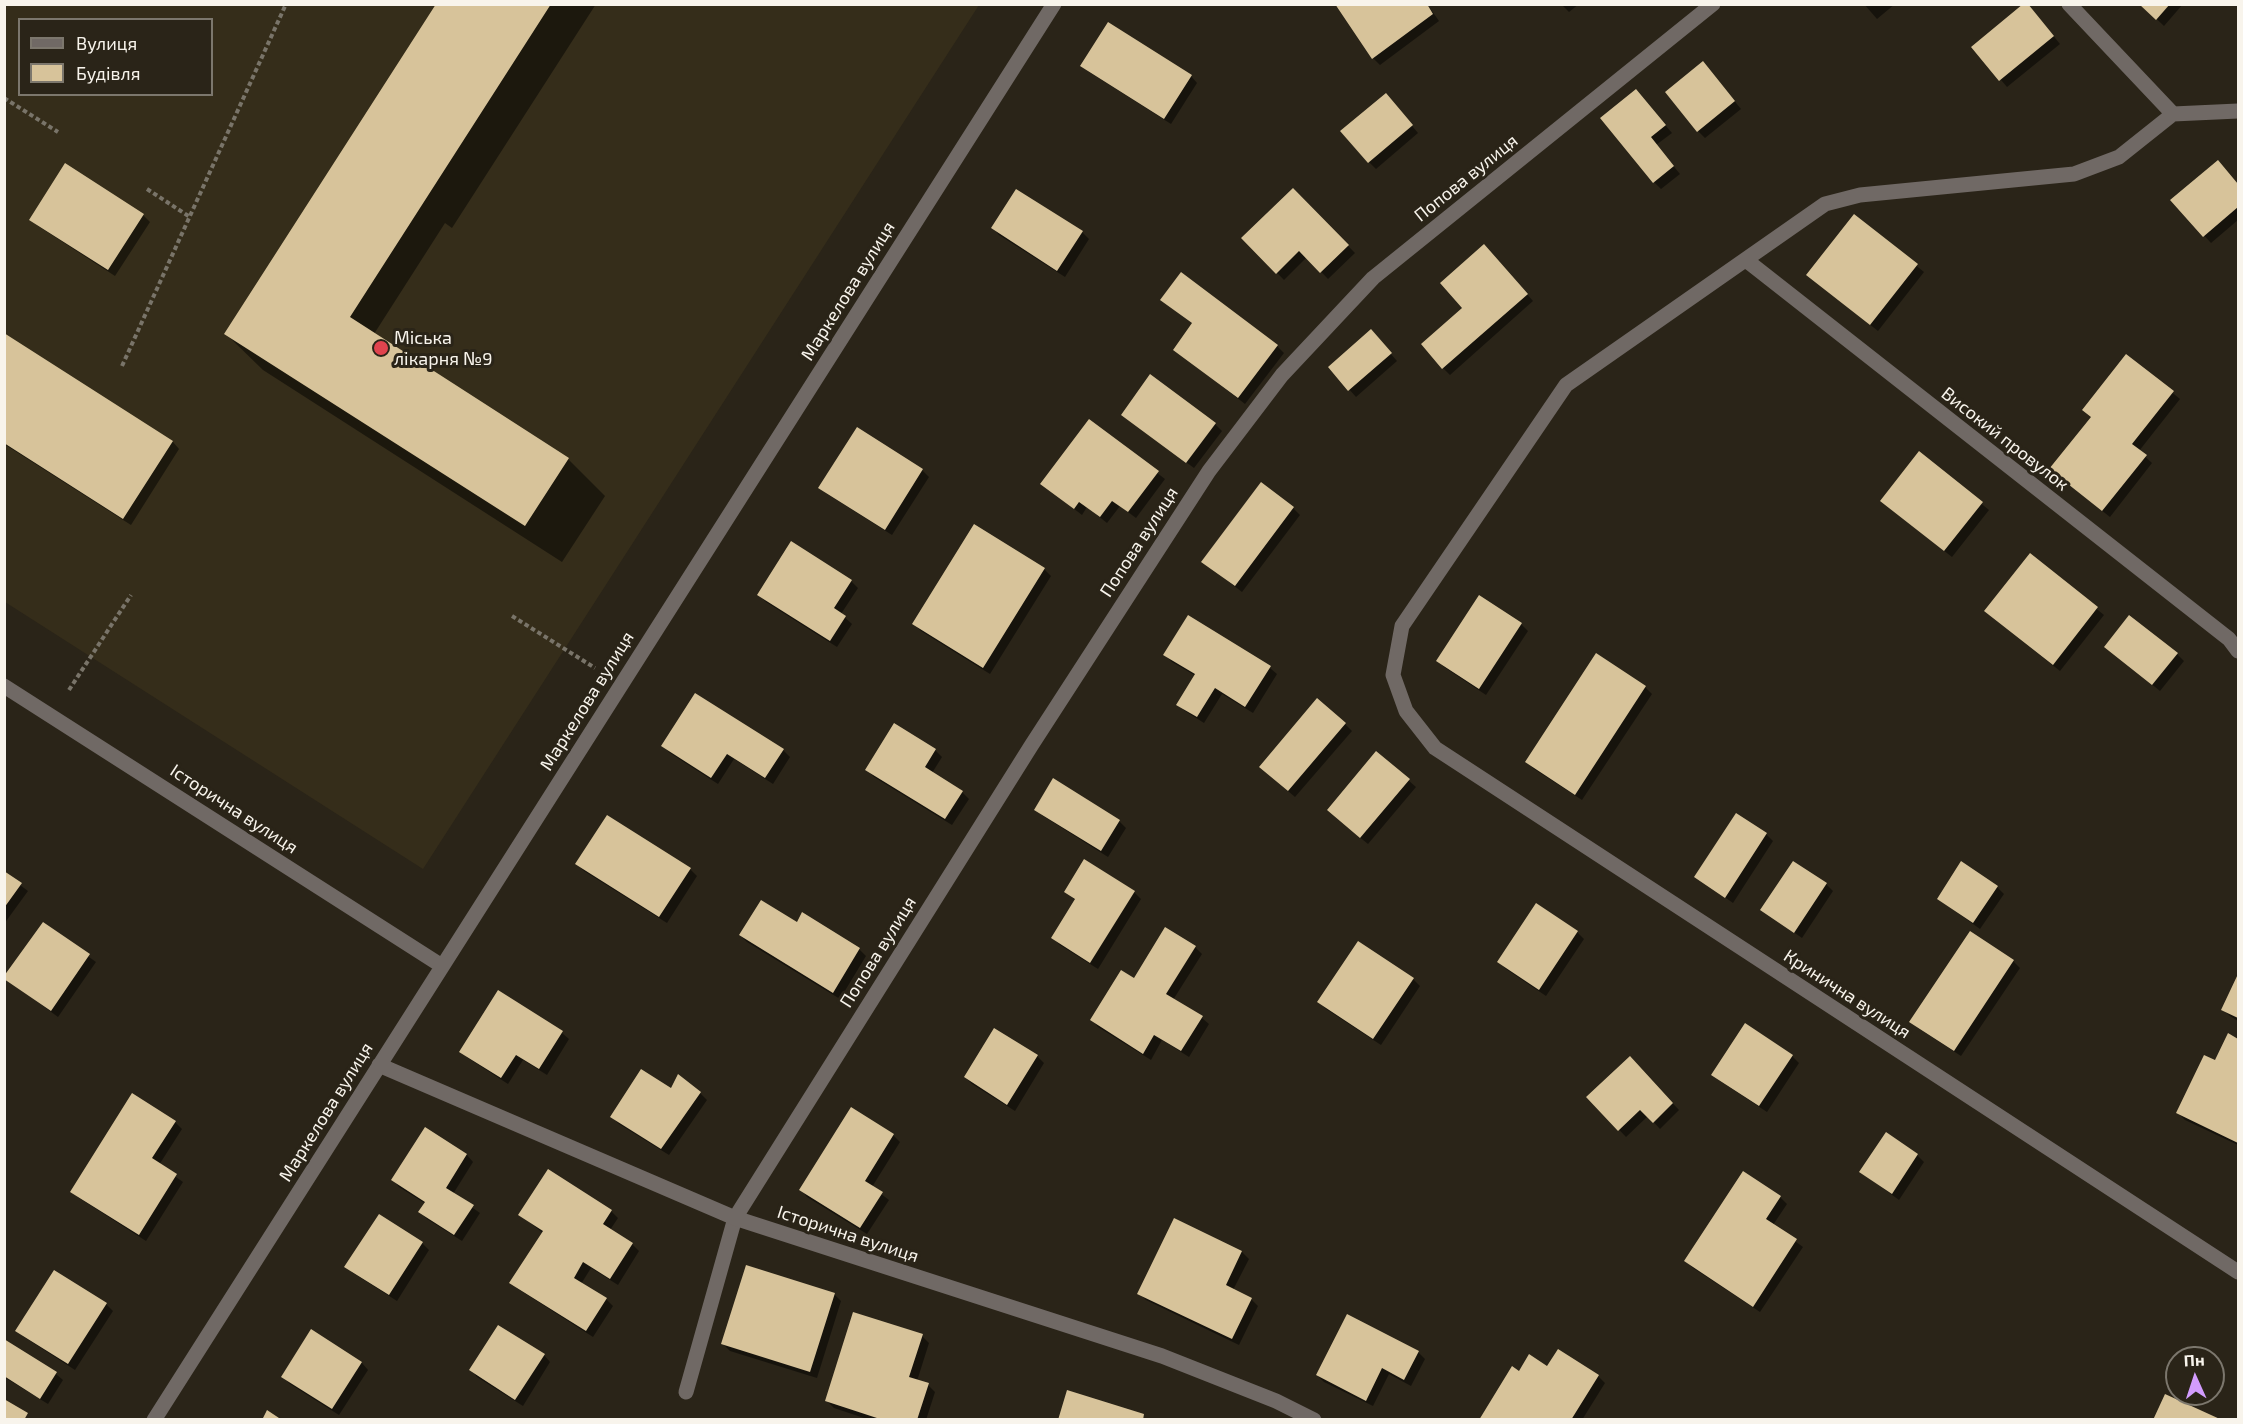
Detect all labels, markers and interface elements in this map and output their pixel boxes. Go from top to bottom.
legend [18,18,213,96]
text: Вулиця [76,32,137,54]
text: Будівля [76,62,140,84]
street label: Попова вулиця [1410,130,1522,226]
street label: Маркелова вулиця [796,218,900,364]
place label: Міська лікарня №9 [394,327,492,370]
marker: Міська лікарня №9 [372,339,390,357]
street label: Високий провулок [1937,383,2073,495]
street label: Попова вулиця [1095,483,1183,601]
street label: Маркелова вулиця [535,628,639,774]
street label: Історична вулиця [166,760,302,858]
street label: Попова вулиця [835,892,921,1012]
street label: Кринична вулиця [1780,945,1914,1043]
street label: Маркелова вулиця [274,1039,378,1185]
street label: Історична вулиця [774,1201,922,1267]
north arrow [2165,1346,2225,1406]
text: Пн [2183,1349,2205,1370]

